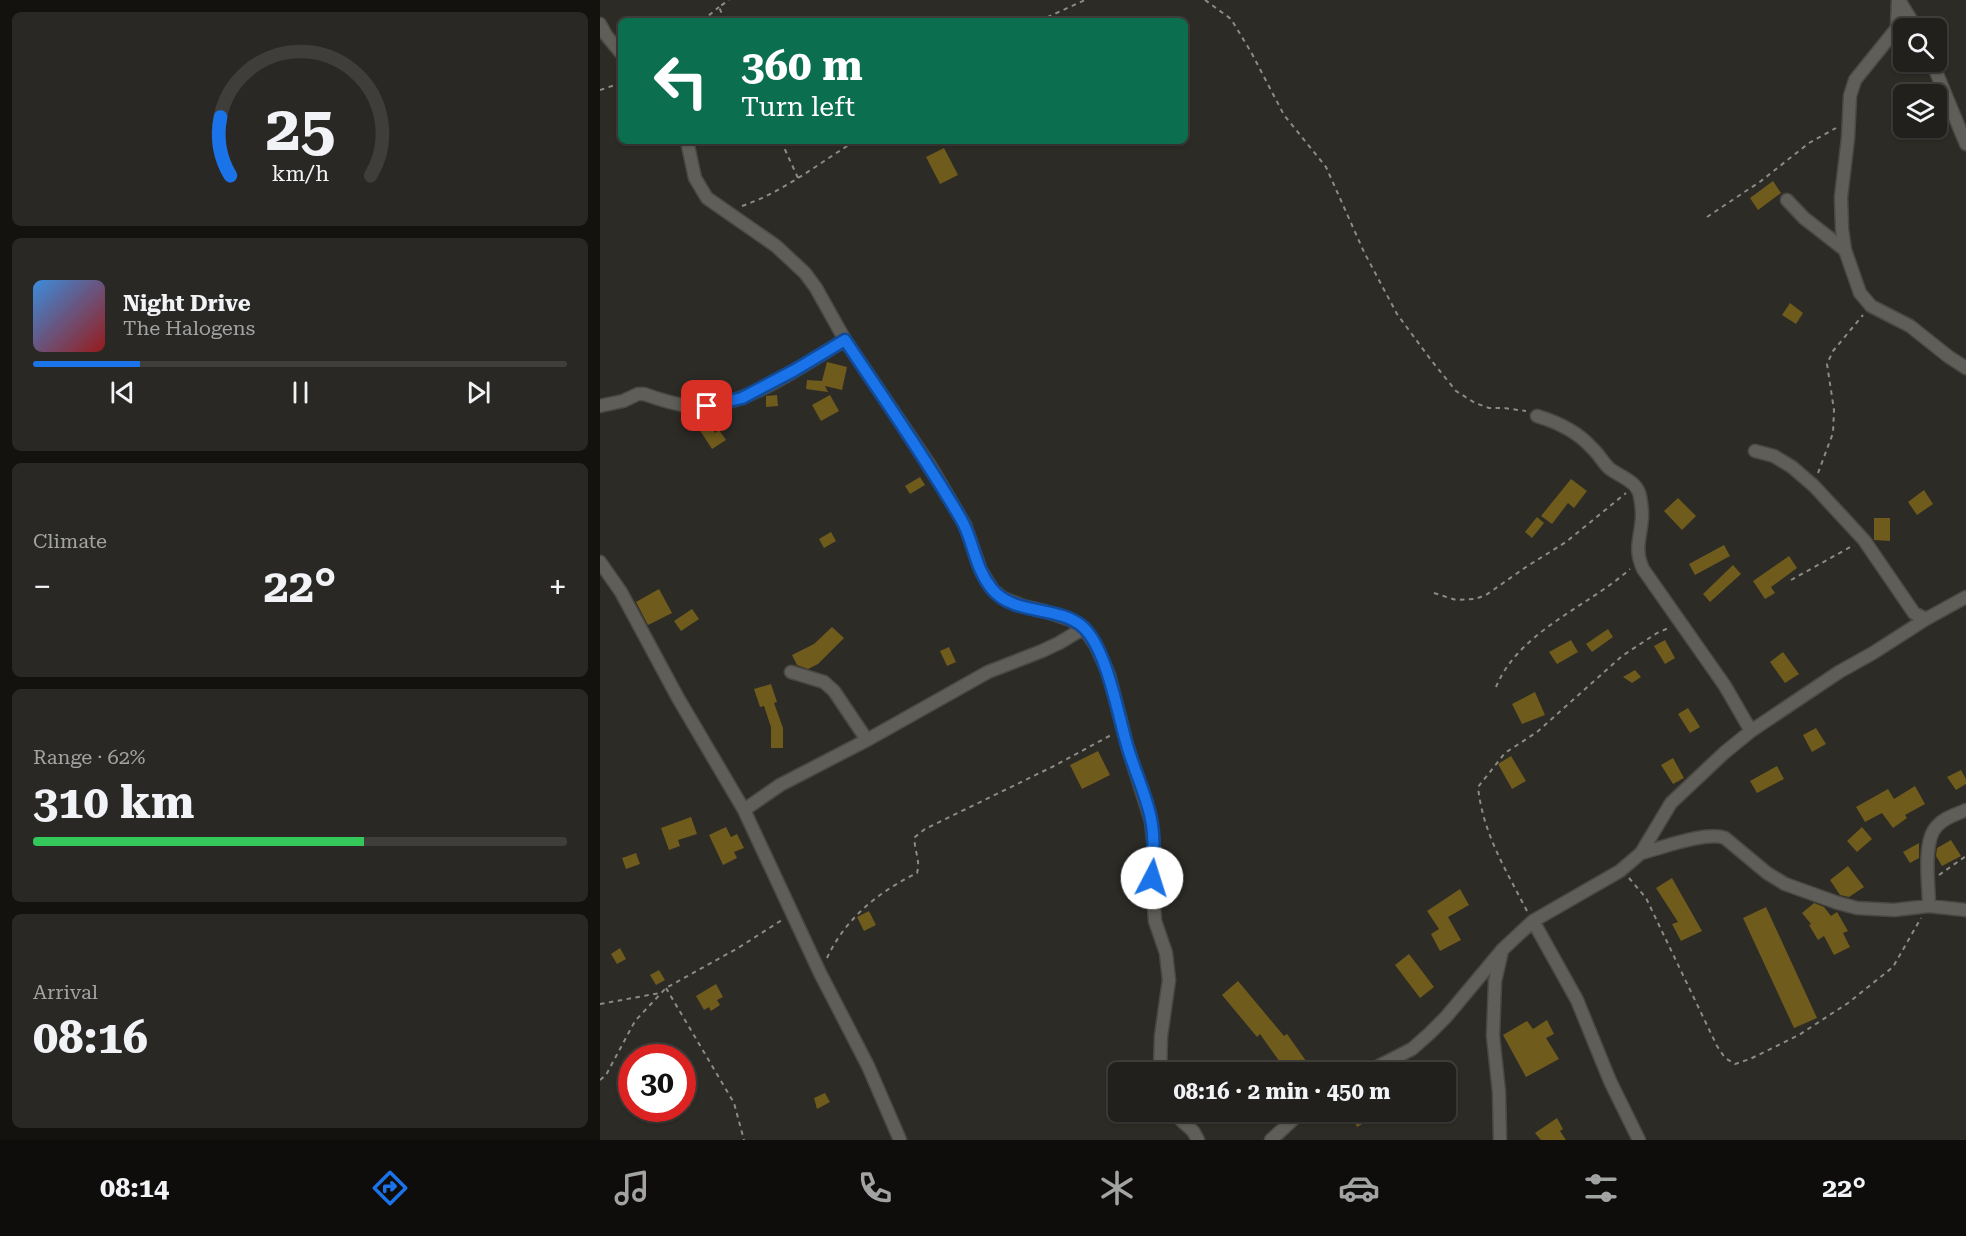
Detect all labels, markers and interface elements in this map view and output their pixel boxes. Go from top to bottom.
map controls [1893,18,1947,138]
button: search [1893,18,1947,72]
text: 360 m [741,41,863,90]
icon: left [642,42,720,120]
button: layers [1893,84,1947,138]
text: Turn left [741,91,855,123]
text: 25 [265,92,335,165]
text: km/h [271,161,329,186]
text: Night Drive [123,291,251,316]
text: The Halogens [123,316,255,340]
icon: previous [106,376,139,409]
icon: pause [284,376,317,409]
icon: next [462,376,495,409]
pin [681,380,732,431]
icon: arrive [690,389,723,422]
text: Climate [33,529,107,553]
text: 22° [264,560,336,613]
text: − [33,567,51,606]
text: + [549,567,567,606]
text: Range · 62% [33,745,145,769]
text: 310 km [33,776,194,829]
position arrow [1120,846,1184,910]
text: Arrival [33,980,98,1004]
text: 08:16 [33,1011,148,1064]
speed limit sign: 30 [618,1044,696,1122]
text: 08:16 · 2 min · 450 m [1173,1079,1391,1104]
icon: directions [369,1167,411,1209]
icon: music [611,1167,653,1209]
icon: phone [854,1167,896,1209]
icon: climate [1096,1167,1138,1209]
icon: car [1338,1167,1380,1209]
icon: filters [1580,1167,1622,1209]
text: 08:14 [100,1172,169,1204]
text: 22° [1822,1172,1866,1204]

